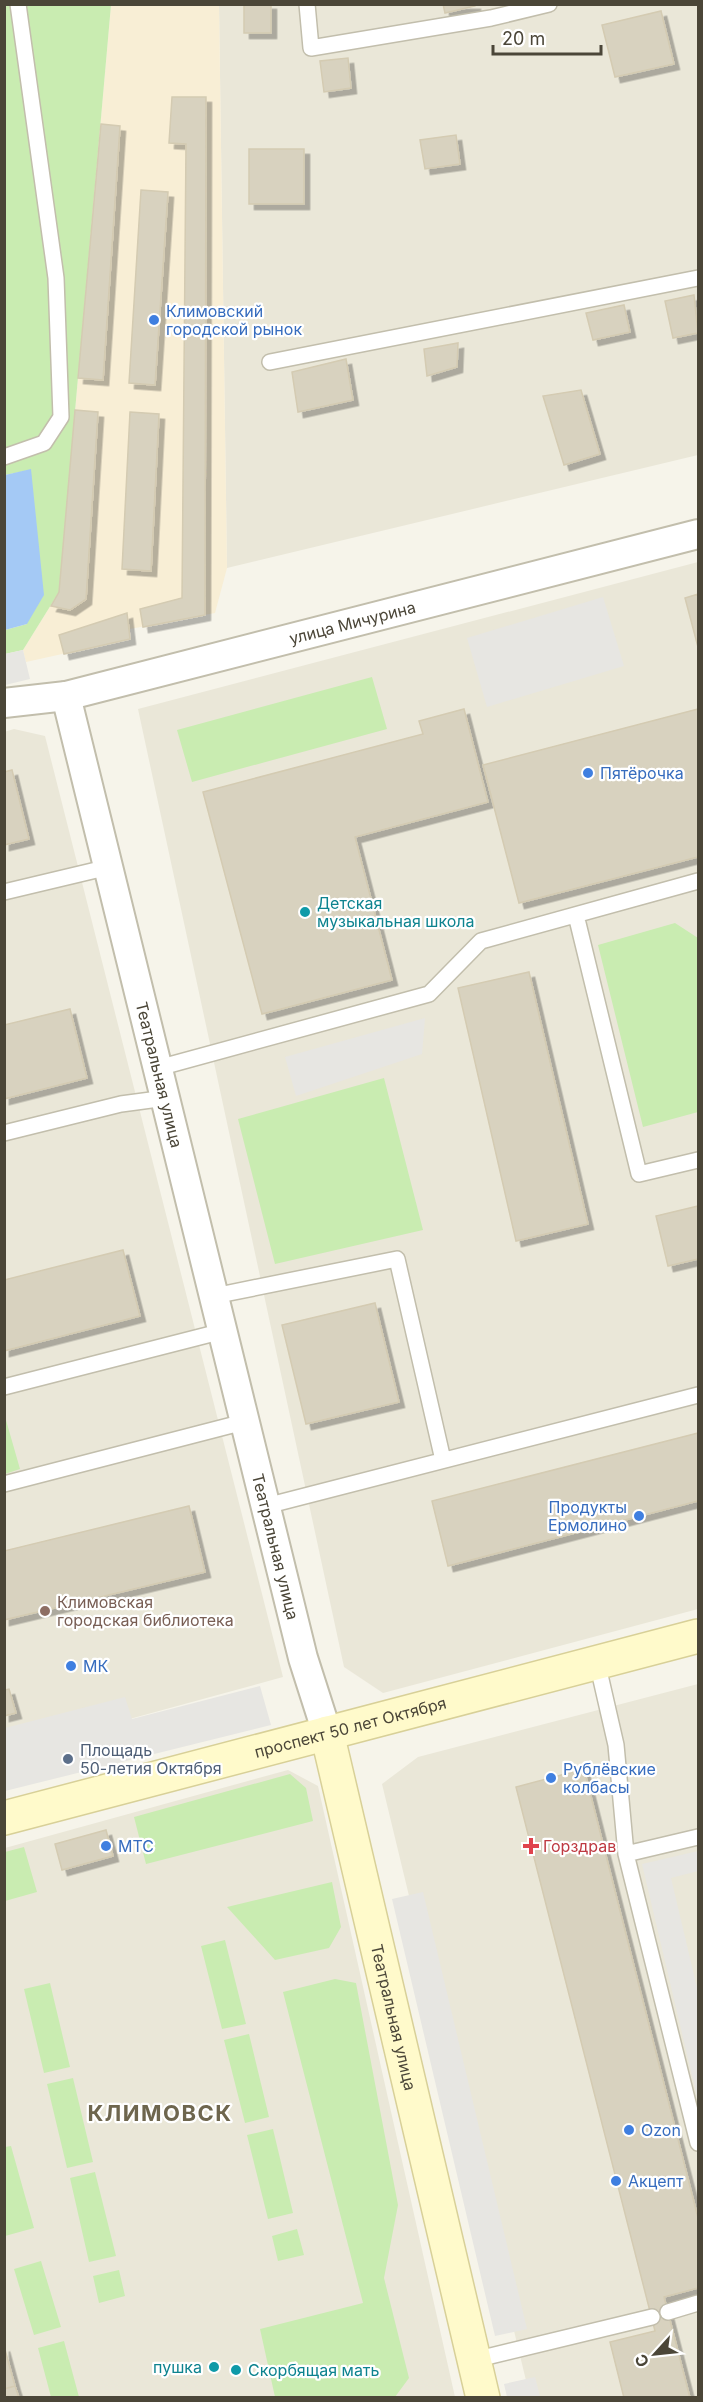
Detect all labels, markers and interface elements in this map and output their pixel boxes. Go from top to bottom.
scale bar [493,18,601,56]
text: 20 m [502,28,545,49]
place label: Климовский городской рынок [166,301,302,339]
marker: Климовский городской рынок [147,313,161,327]
street label: улица Мичурина [287,597,418,648]
place label: Пятёрочка [600,763,684,783]
marker: Пятёрочка [581,766,595,780]
place label: Детская музыкальная школа [317,893,475,931]
marker: Детская музыкальная школа [298,905,312,919]
street label: Театральная улица [132,1000,187,1150]
street label: Театральная улица [248,1472,303,1622]
place label: Продукты Ермолино [548,1497,627,1535]
marker: Продукты Ермолино [632,1509,646,1523]
place label: Климовская городская библиотека [57,1592,234,1630]
marker: Климовская городская библиотека [38,1604,52,1618]
place label: МК [83,1656,108,1676]
marker: МК [64,1659,78,1673]
street label: проспект 50 лет Октября [252,1692,448,1762]
place label: Площадь 50-летия Октября [80,1740,222,1778]
marker: Площадь 50-летия Октября [61,1752,75,1766]
place label: Рублёвские колбасы [563,1759,656,1797]
marker: Рублёвские колбасы [544,1771,558,1785]
place label: МТС [118,1836,154,1856]
place label: Горздрав [543,1836,616,1856]
marker: МТС [99,1839,113,1853]
marker: Горздрав [524,1839,538,1853]
street label: Театральная улица [367,1942,421,2092]
district label: КЛИМОВСК [87,2100,233,2126]
place label: Ozon [641,2120,681,2140]
marker: Ozon [622,2123,636,2137]
place label: Акцепт [628,2171,684,2191]
marker: Акцепт [609,2174,623,2188]
north arrow [625,2324,685,2384]
text: С [630,2351,653,2371]
place label: пушка [153,2357,202,2377]
marker: пушка [207,2360,221,2374]
place label: Скорбящая мать [248,2360,380,2380]
marker: Скорбящая мать [229,2363,243,2377]

